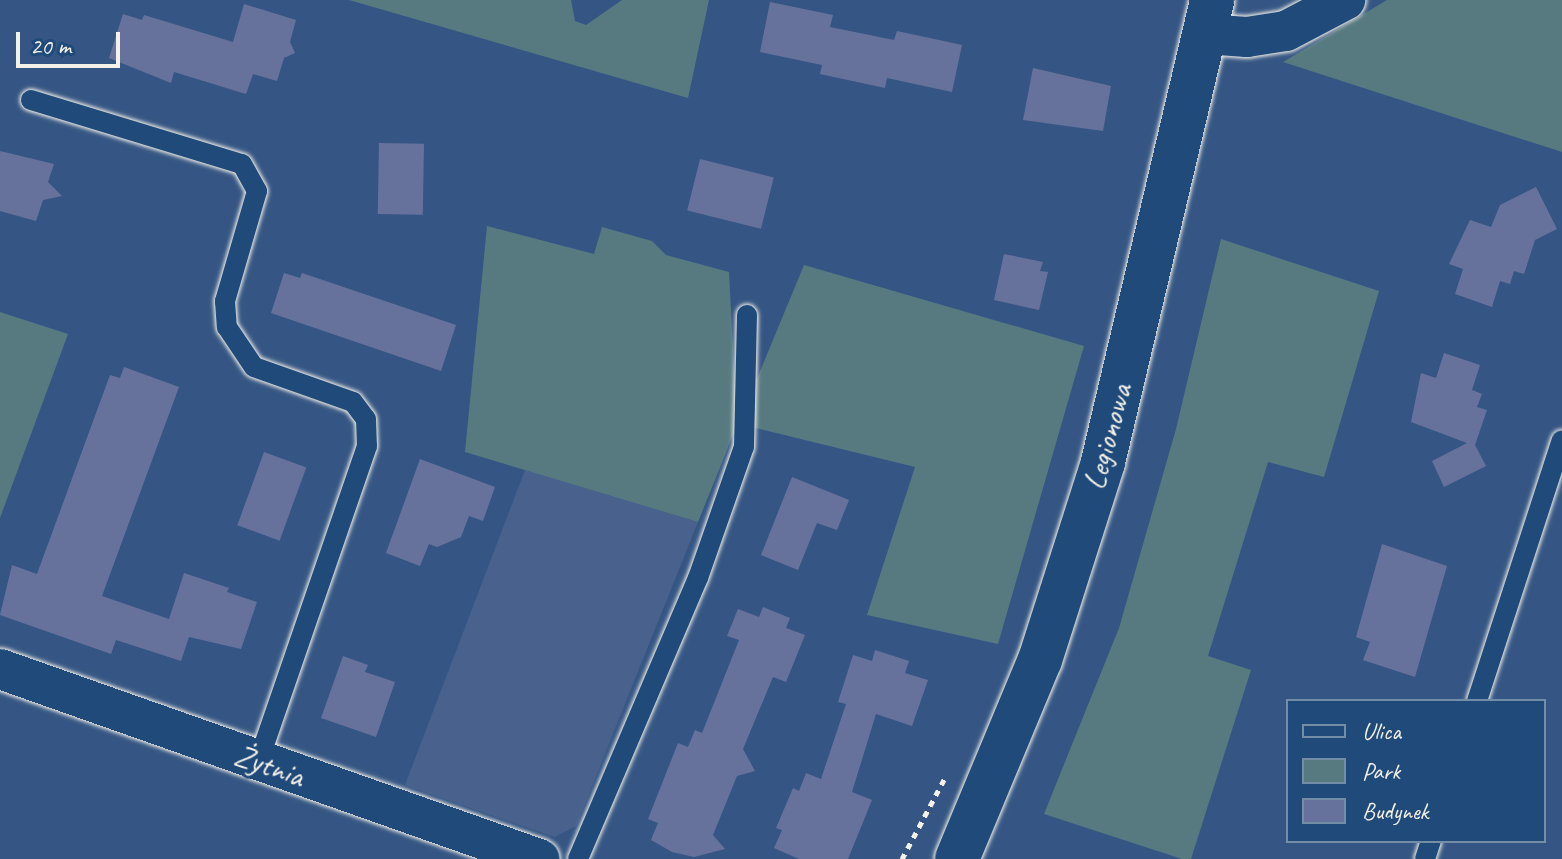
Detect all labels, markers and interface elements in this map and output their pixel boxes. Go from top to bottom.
scale bar [20,16,124,66]
text: 20 m [30,31,71,61]
street label: Legionowa [1076,380,1140,494]
legend [1286,699,1546,843]
text: Ulica [1362,716,1401,746]
street label: Żytnia [229,736,309,796]
text: Park [1362,756,1400,786]
text: Budynek [1362,796,1428,826]

